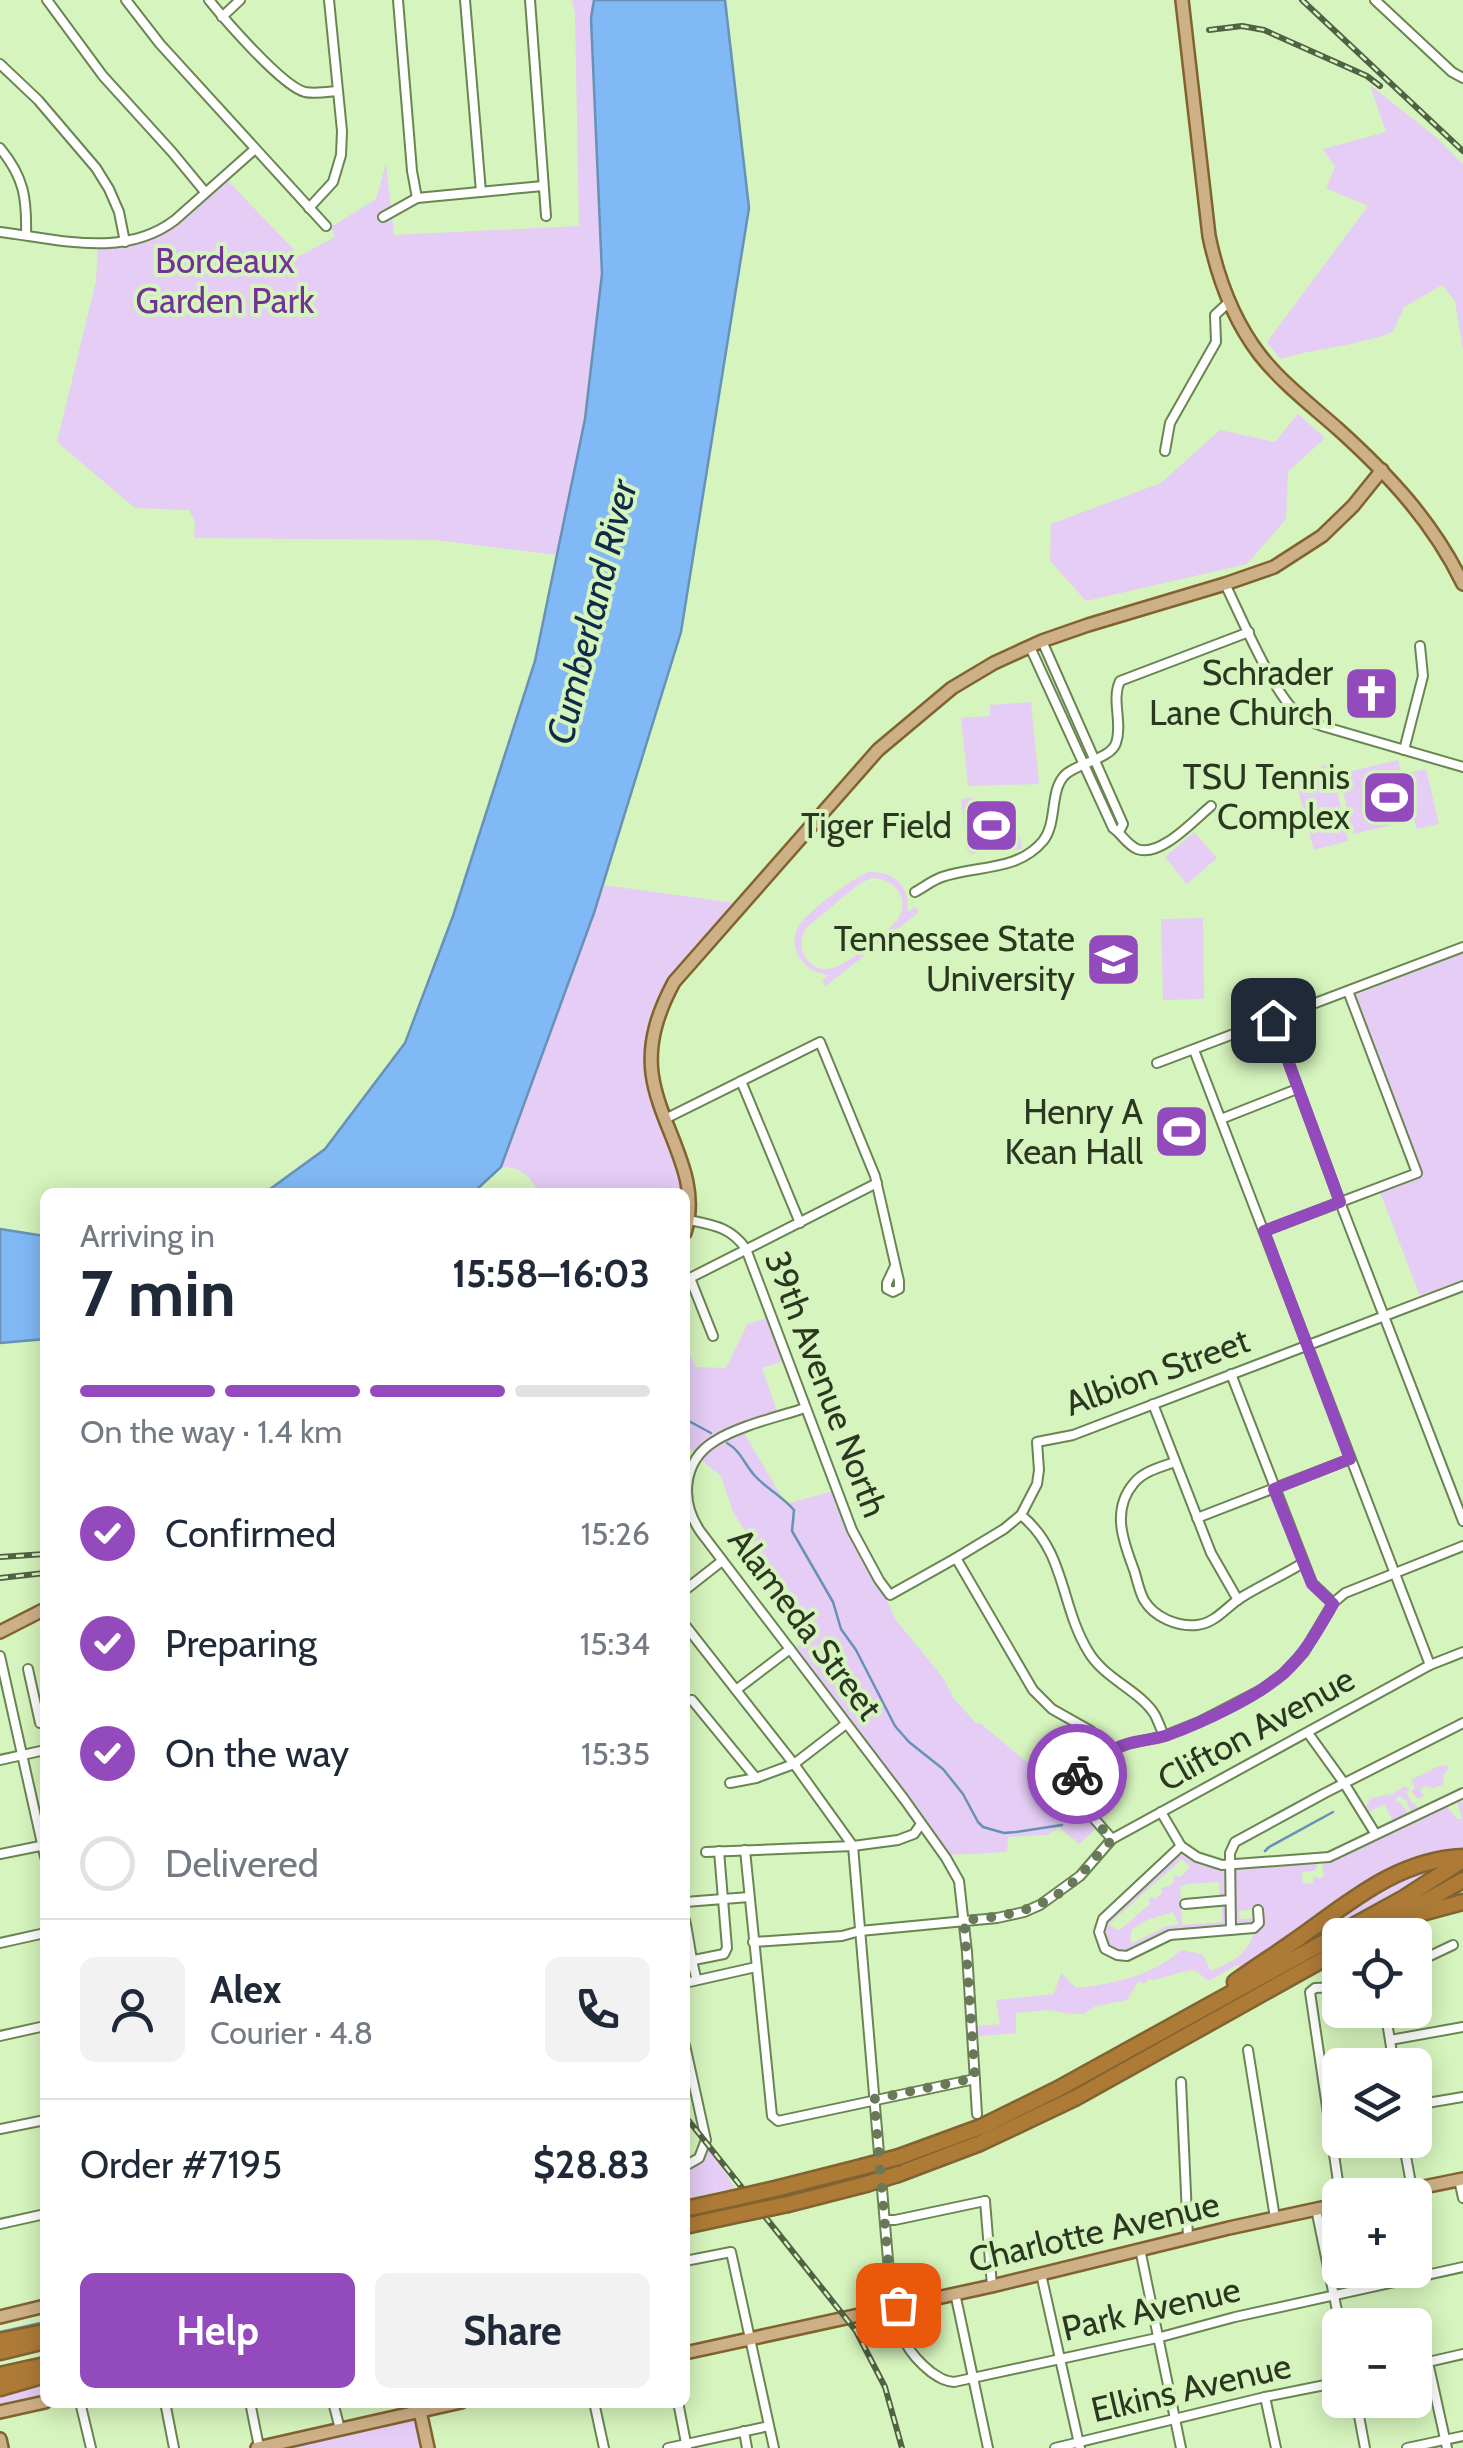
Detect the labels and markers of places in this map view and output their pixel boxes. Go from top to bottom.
place label: Schrader Lane Church [1149,651,1333,734]
church icon: Schrader Lane Church [1342,663,1402,723]
place label: TSU Tennis Complex [1183,755,1350,838]
sports icon: TSU Tennis Complex [1359,767,1419,827]
sports icon: Tiger Field [961,796,1021,856]
place label: Tiger Field [801,804,952,847]
place label: Tennessee State University [834,917,1075,1000]
school or university icon: Tennessee State University [1084,929,1144,989]
pin [1231,978,1316,1063]
place label: Henry A Kean Hall [1005,1090,1144,1173]
sports icon: Henry A Kean Hall [1152,1102,1212,1162]
pin [856,2263,941,2348]

